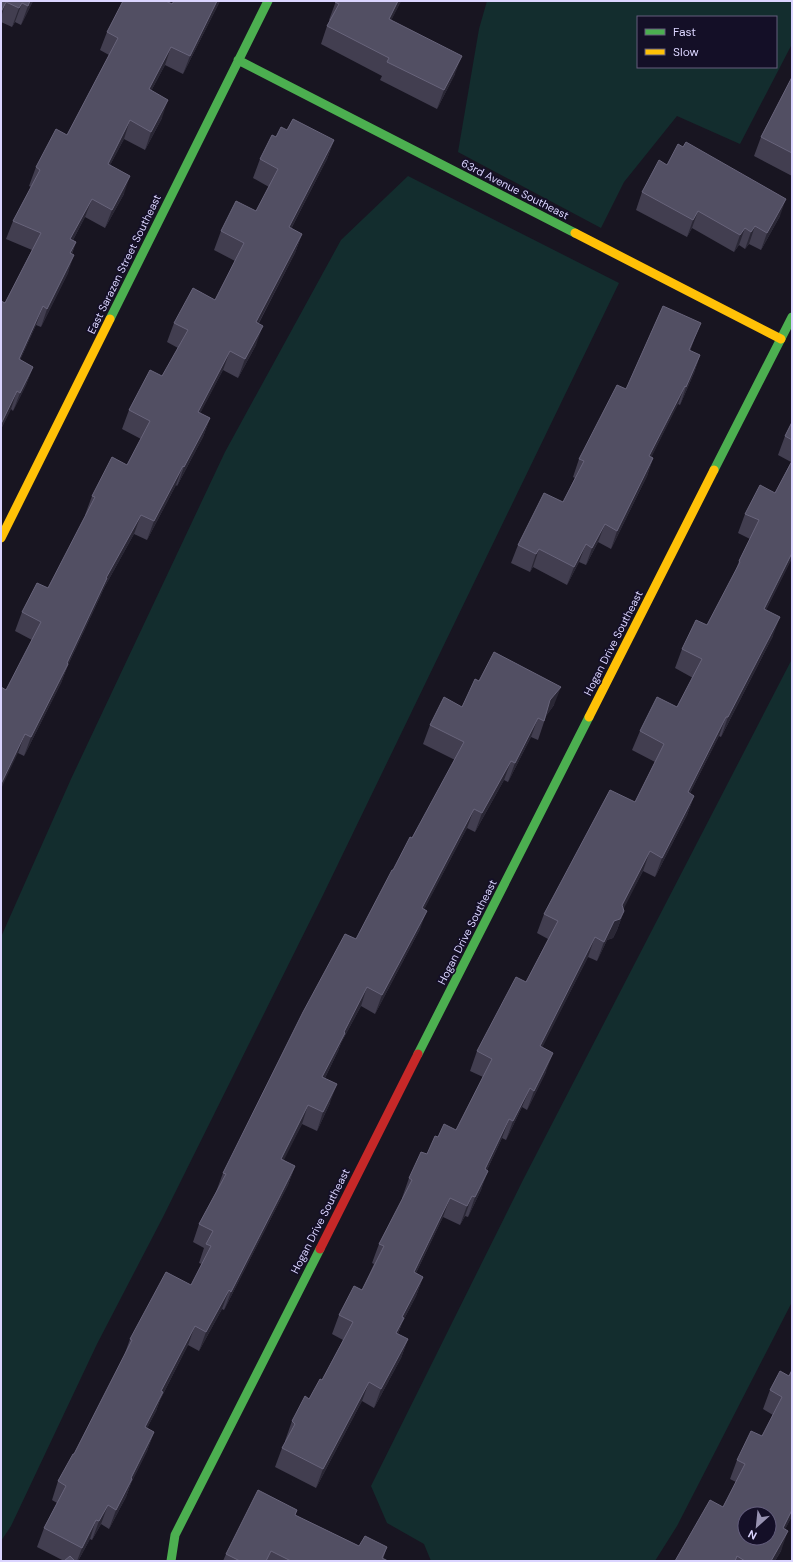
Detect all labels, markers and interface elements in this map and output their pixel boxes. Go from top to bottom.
legend [637,16,777,68]
text: Fast [673,24,696,40]
text: Slow [673,44,699,60]
street label: 63rd Avenue Southeast [459,156,571,222]
street label: East Sarazen Street Southeast [84,192,164,336]
street label: Hogan Drive Southeast [580,588,646,698]
street label: Hogan Drive Southeast [434,877,500,987]
street label: Hogan Drive Southeast [287,1166,353,1276]
north arrow [737,1506,777,1546]
text: N [746,1527,759,1543]

